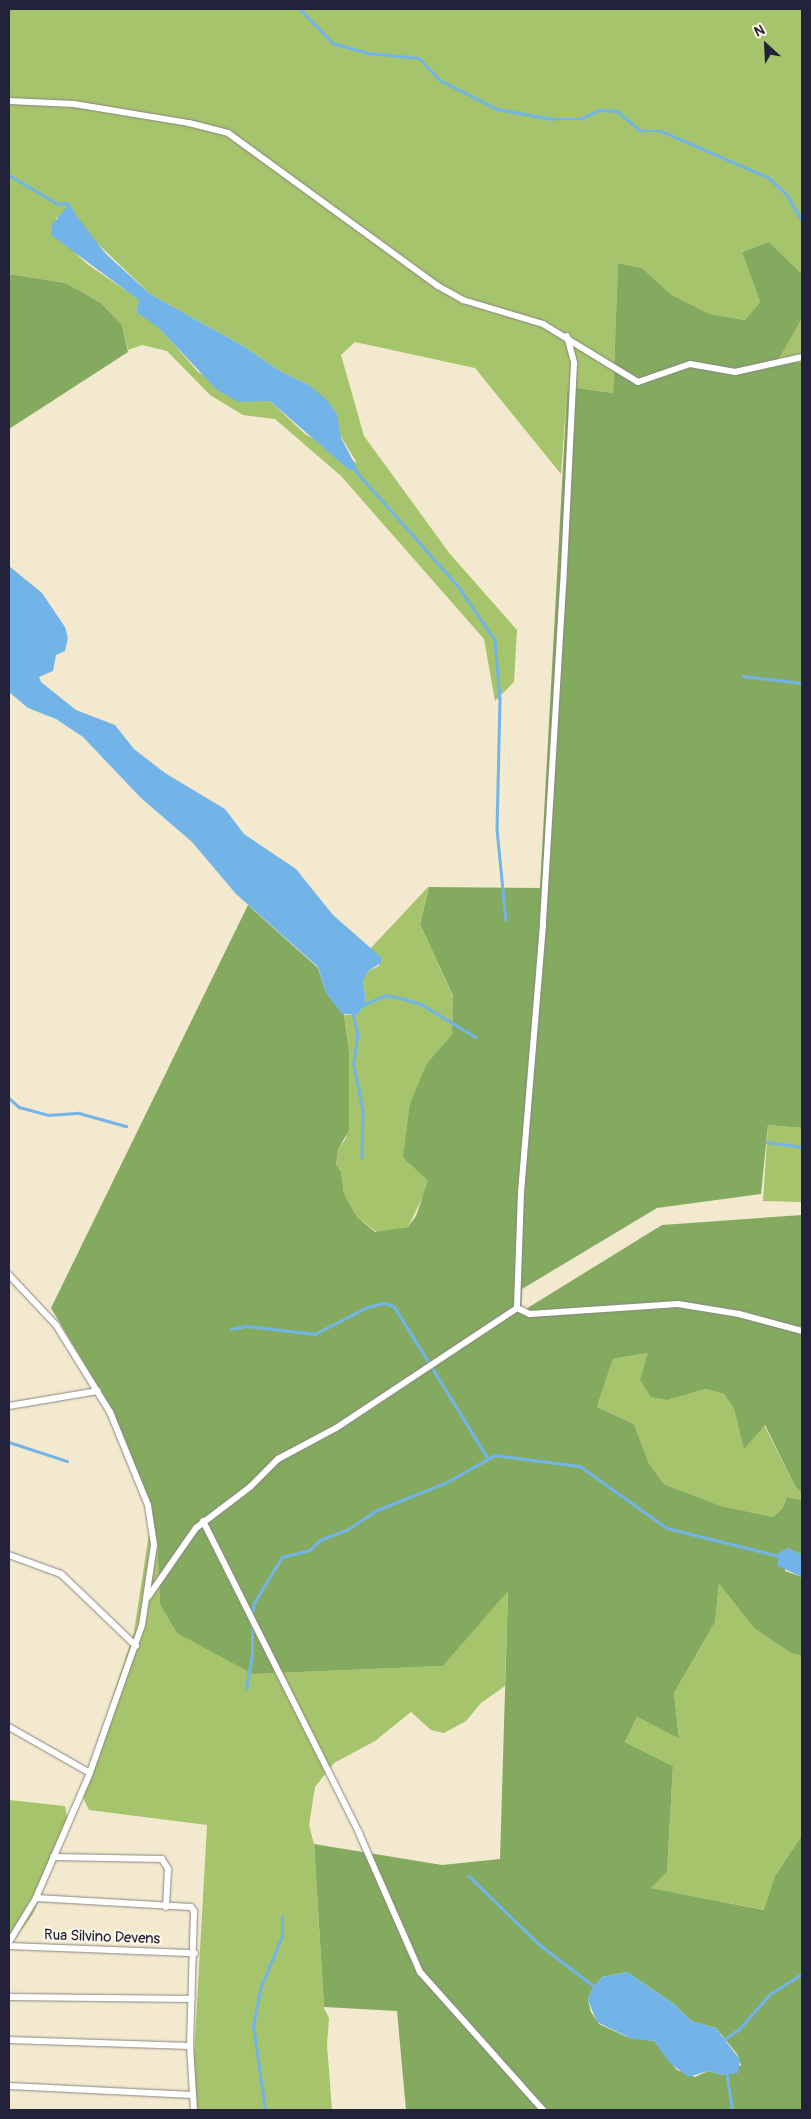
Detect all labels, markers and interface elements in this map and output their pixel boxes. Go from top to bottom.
north arrow [741,20,791,70]
text: N [752,21,767,41]
street label: Rua Silvino Devens [44,1926,160,1948]

